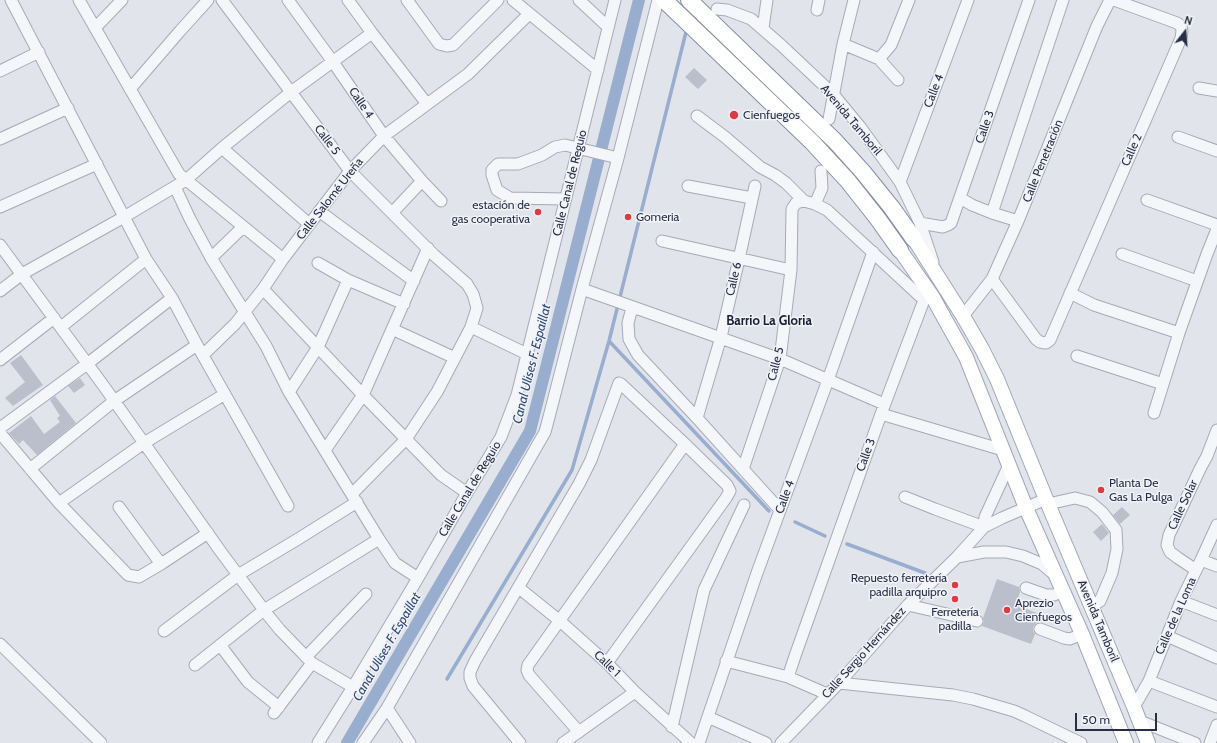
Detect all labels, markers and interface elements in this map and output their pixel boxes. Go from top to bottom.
north arrow [1165,12,1205,52]
text: N [1183,13,1194,28]
street label: Calle 4 [921,72,947,110]
street label: Avenida Tamboril [817,82,885,158]
street label: Calle 4 [345,85,377,121]
place label: Cienfuegos [743,108,800,122]
marker: Cienfuegos [728,109,740,121]
street label: Calle 3 [973,109,997,145]
street label: Calle Penetración [1020,117,1066,205]
street label: Calle 5 [311,122,343,158]
street label: Calle Canal de Reguio [550,128,590,238]
street label: Calle 2 [1119,132,1145,168]
street label: Calle Salomé Ureña [294,155,366,243]
place label: estación de gas cooperativa [452,198,530,226]
marker: estación de gas cooperativa [533,207,543,217]
place label: Gomeria [636,210,679,224]
marker: Gomeria [623,212,633,222]
street label: Calle 6 [723,261,745,297]
water label: Canal Ulises F. Espaillat [510,303,554,425]
district label: Barrio La Gloria [726,313,812,329]
street label: Calle 5 [765,346,787,382]
street label: Calle 3 [853,437,879,473]
street label: Calle Canal de Reguio [436,439,504,539]
place label: Planta De Gas La Pulga [1109,476,1173,504]
street label: Calle 4 [772,478,798,516]
street label: Calle Solar [1165,478,1201,532]
marker: Planta De Gas La Pulga [1096,485,1106,495]
place label: Repuesto ferretería padilla arquipro [851,571,947,599]
street label: Calle de la Loma [1153,575,1199,657]
street label: Avenida Tamboril [1074,578,1122,664]
marker: Repuesto ferretería padilla arquipro [950,580,960,590]
water label: Canal Ulises F. Espaillat [350,590,424,704]
marker: Ferretería padilla [950,594,960,604]
place label: Aprezio Cienfuegos [1015,596,1072,624]
street label: Calle Sergio Hernández [819,604,909,702]
place label: Ferretería padilla [931,605,979,633]
marker: Aprezio Cienfuegos [1002,605,1012,615]
street label: Calle 1 [591,648,623,680]
scale bar [1077,705,1159,731]
text: 50 m [1082,712,1110,727]

